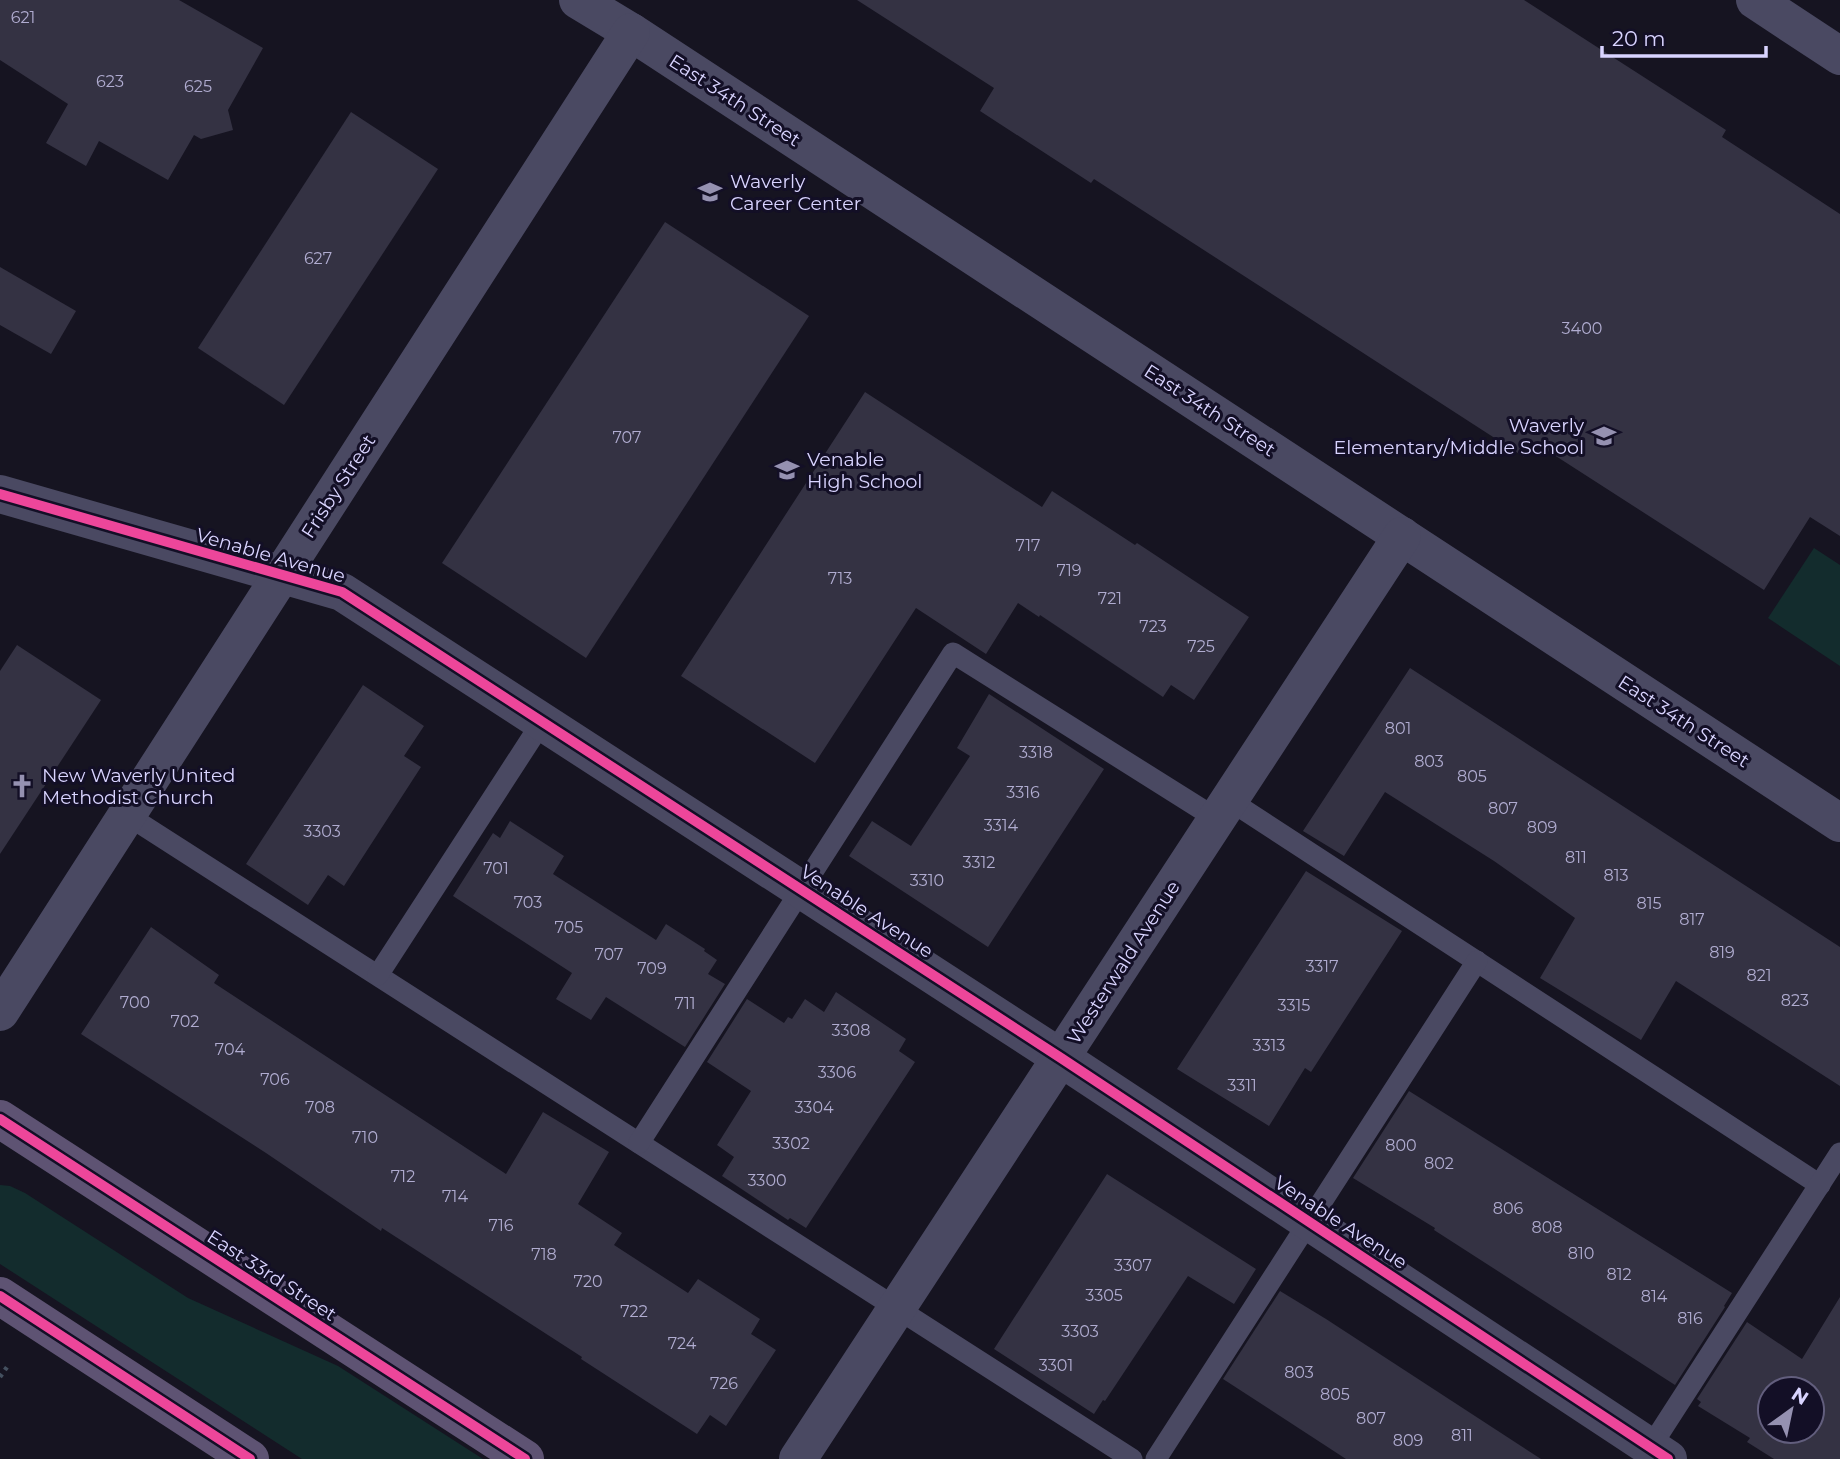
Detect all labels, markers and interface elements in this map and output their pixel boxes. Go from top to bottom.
house number: 621 [11,8,35,27]
scale bar [1602,14,1766,58]
text: 20 m [1612,26,1666,51]
street label: East 34th Street [665,49,805,152]
house number: 623 [96,72,124,91]
house number: 625 [184,77,212,96]
place label: Waverly Career Center [730,170,861,215]
school or university icon: Waverly Career Center [696,178,724,206]
house number: 627 [304,249,332,268]
house number: 3400 [1562,319,1602,338]
street label: East 34th Street [1140,359,1280,462]
place label: Waverly Elementary/Middle School [1333,414,1585,459]
school or university icon: Waverly Elementary/Middle School [1590,422,1618,450]
house number: 707 [613,428,642,447]
street label: Frisby Street [296,430,381,542]
place label: Venable High School [807,448,922,493]
school or university icon: Venable High School [773,456,801,484]
street label: Venable Avenue [194,523,348,588]
house number: 717 [1016,536,1040,555]
house number: 719 [1056,561,1082,580]
house number: 713 [828,569,852,588]
house number: 721 [1098,589,1122,608]
house number: 723 [1139,617,1167,636]
house number: 725 [1187,637,1215,656]
street label: East 34th Street [1614,670,1754,773]
house number: 801 [1385,719,1411,738]
house number: 3318 [1019,743,1053,762]
house number: 803 [1414,752,1444,771]
place label: New Waverly United Methodist Church [42,764,235,809]
house number: 805 [1457,767,1487,786]
church icon: New Waverly United Methodist Church [8,772,36,800]
house number: 3316 [1006,783,1040,802]
house number: 807 [1488,799,1518,818]
house number: 3314 [984,816,1019,835]
house number: 809 [1527,818,1557,837]
house number: 3303 [303,822,341,841]
house number: 811 [1565,848,1587,867]
house number: 3312 [963,853,995,872]
house number: 701 [483,859,509,878]
street label: Venable Avenue [796,860,938,963]
house number: 813 [1603,866,1629,885]
house number: 3310 [910,871,944,890]
street label: Westerwald Avenue [1062,876,1185,1048]
house number: 703 [514,893,542,912]
house number: 815 [1636,894,1662,913]
house number: 817 [1679,910,1705,929]
house number: 705 [555,918,583,937]
house number: 819 [1709,943,1735,962]
house number: 707 [595,945,624,964]
house number: 3317 [1305,957,1339,976]
house number: 709 [637,959,667,978]
house number: 821 [1746,966,1772,985]
house number: 823 [1781,991,1809,1010]
house number: 700 [120,993,150,1012]
house number: 711 [674,994,696,1013]
house number: 3315 [1278,996,1310,1015]
house number: 702 [171,1012,199,1031]
house number: 3308 [832,1021,870,1040]
house number: 3313 [1253,1036,1285,1055]
house number: 704 [215,1040,246,1059]
house number: 3306 [818,1063,856,1082]
house number: 706 [260,1070,290,1089]
house number: 3311 [1227,1076,1257,1095]
house number: 708 [305,1098,335,1117]
house number: 3304 [794,1098,834,1117]
house number: 710 [352,1128,378,1147]
house number: 3302 [772,1134,810,1153]
house number: 800 [1385,1136,1417,1155]
house number: 802 [1424,1154,1454,1173]
house number: 712 [391,1167,415,1186]
house number: 3300 [747,1171,787,1190]
street label: Venable Avenue [1270,1171,1412,1274]
house number: 714 [442,1187,468,1206]
house number: 806 [1493,1199,1524,1218]
house number: 716 [488,1216,514,1235]
house number: 808 [1531,1218,1563,1237]
street label: East 33rd Street [203,1225,341,1326]
house number: 810 [1568,1244,1594,1263]
house number: 718 [531,1245,557,1264]
house number: 3307 [1114,1256,1152,1275]
house number: 812 [1606,1265,1632,1284]
house number: 720 [573,1272,603,1291]
house number: 3305 [1085,1286,1123,1305]
house number: 814 [1641,1287,1668,1306]
house number: 722 [620,1302,648,1321]
house number: 816 [1677,1309,1703,1328]
house number: 3303 [1061,1322,1099,1341]
house number: 724 [668,1334,697,1353]
house number: 3301 [1039,1356,1073,1375]
house number: 803 [1284,1363,1314,1382]
house number: 726 [710,1374,738,1393]
north arrow [1756,1375,1826,1445]
text: N [1787,1382,1813,1410]
house number: 805 [1320,1385,1350,1404]
house number: 807 [1356,1409,1386,1428]
house number: 811 [1451,1426,1473,1445]
house number: 809 [1393,1431,1423,1450]

